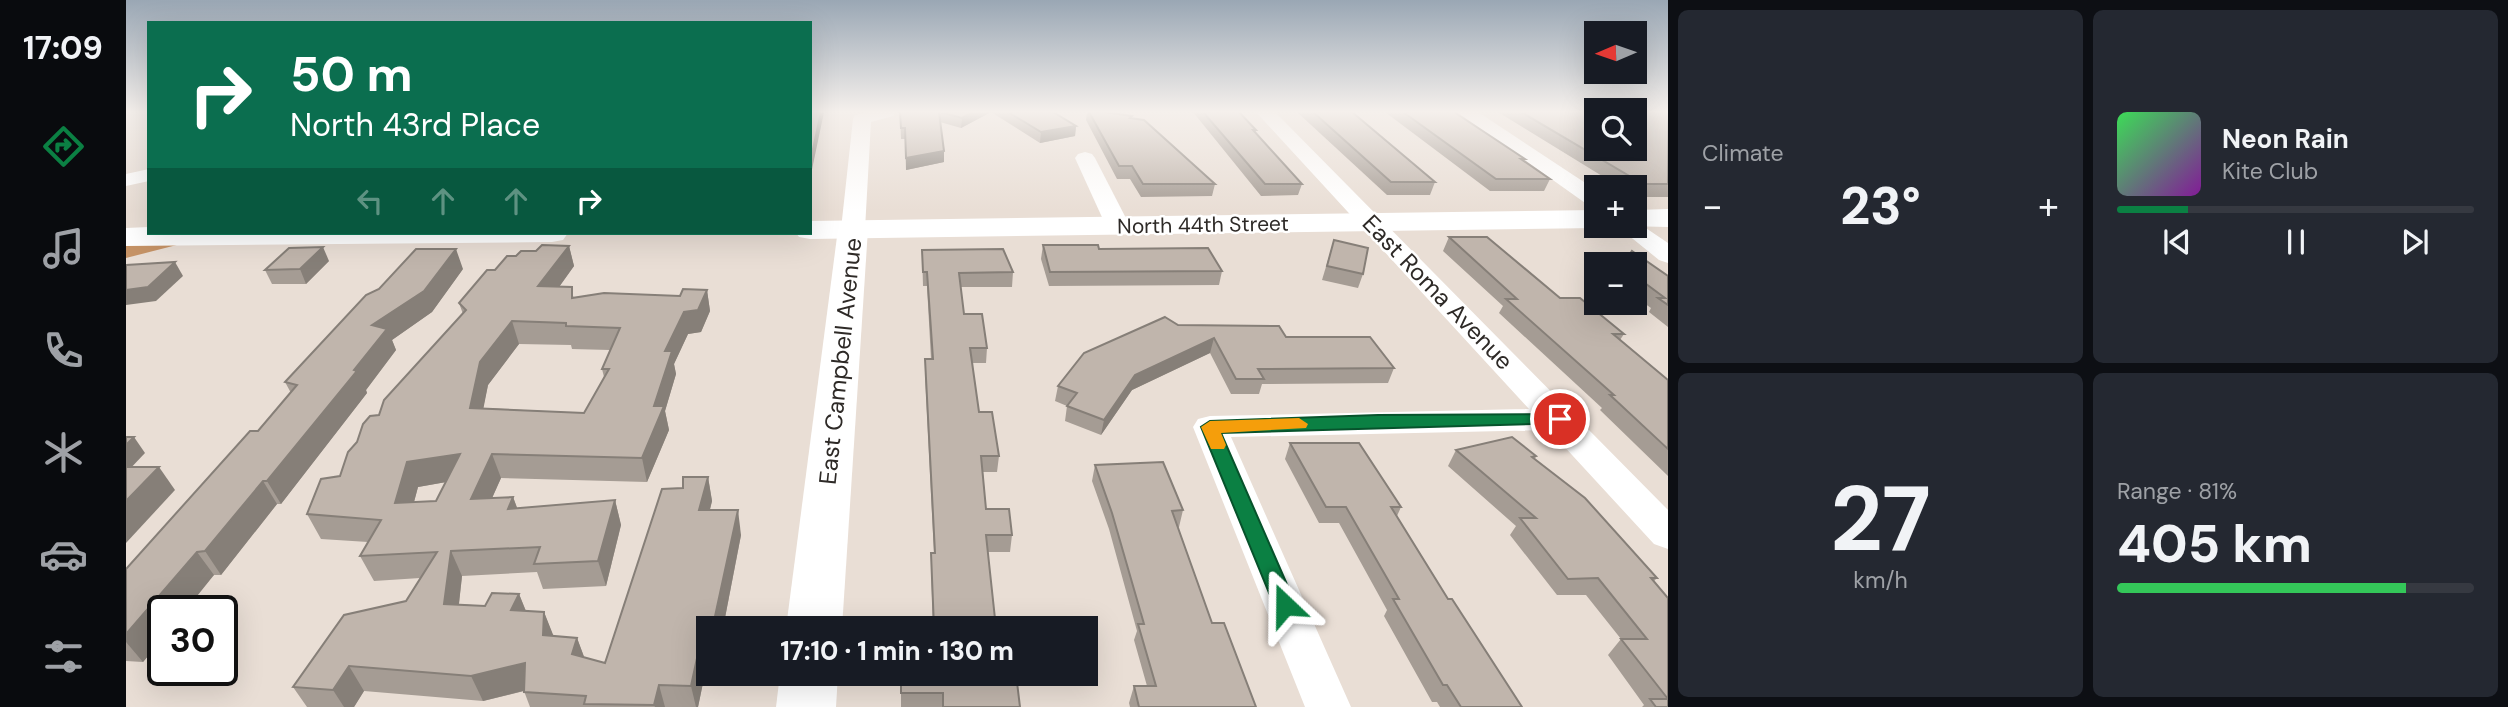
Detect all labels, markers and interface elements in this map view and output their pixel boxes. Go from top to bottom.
north arrow [1584,21,1647,84]
map controls [1584,21,1647,315]
text: 17:09 [23,27,103,69]
text: 50 m [290,42,413,106]
icon: right [175,49,266,140]
button: search [1584,98,1647,161]
text: North 43rd Place [290,104,540,146]
icon: directions [39,122,88,171]
text: Neon Rain [2222,122,2349,156]
text: Climate [1702,138,1784,168]
text: Kite Club [2222,156,2318,186]
text: 23° [1840,172,1921,240]
button: + [1584,175,1647,238]
text: − [1702,181,1723,231]
text: + [2038,181,2059,231]
icon: left [351,182,389,220]
icon: ahead [424,182,462,220]
icon: ahead [497,182,535,220]
icon: right [570,182,608,220]
street label: East Roma Avenue [1356,208,1520,376]
street label: North 44th Street [1117,210,1289,240]
icon: previous [2158,223,2196,261]
icon: pause [2277,223,2315,261]
icon: next [2396,223,2434,261]
icon: music [39,224,88,273]
street label: East Campbell Avenue [812,236,868,486]
button: − [1584,252,1647,315]
icon: phone [39,326,88,375]
pin [1530,389,1590,449]
icon: arrive [1541,400,1579,438]
icon: climate [39,428,88,477]
text: 27 [1830,460,1931,578]
text: Range · 81% [2117,476,2237,506]
text: 405 km [2117,510,2312,578]
icon: car [39,530,88,579]
text: km/h [1853,565,1908,595]
position arrow [1248,568,1322,642]
speed limit sign: 30 [147,595,238,686]
icon: filters [39,632,88,681]
text: 17:10 · 1 min · 130 m [780,634,1014,668]

